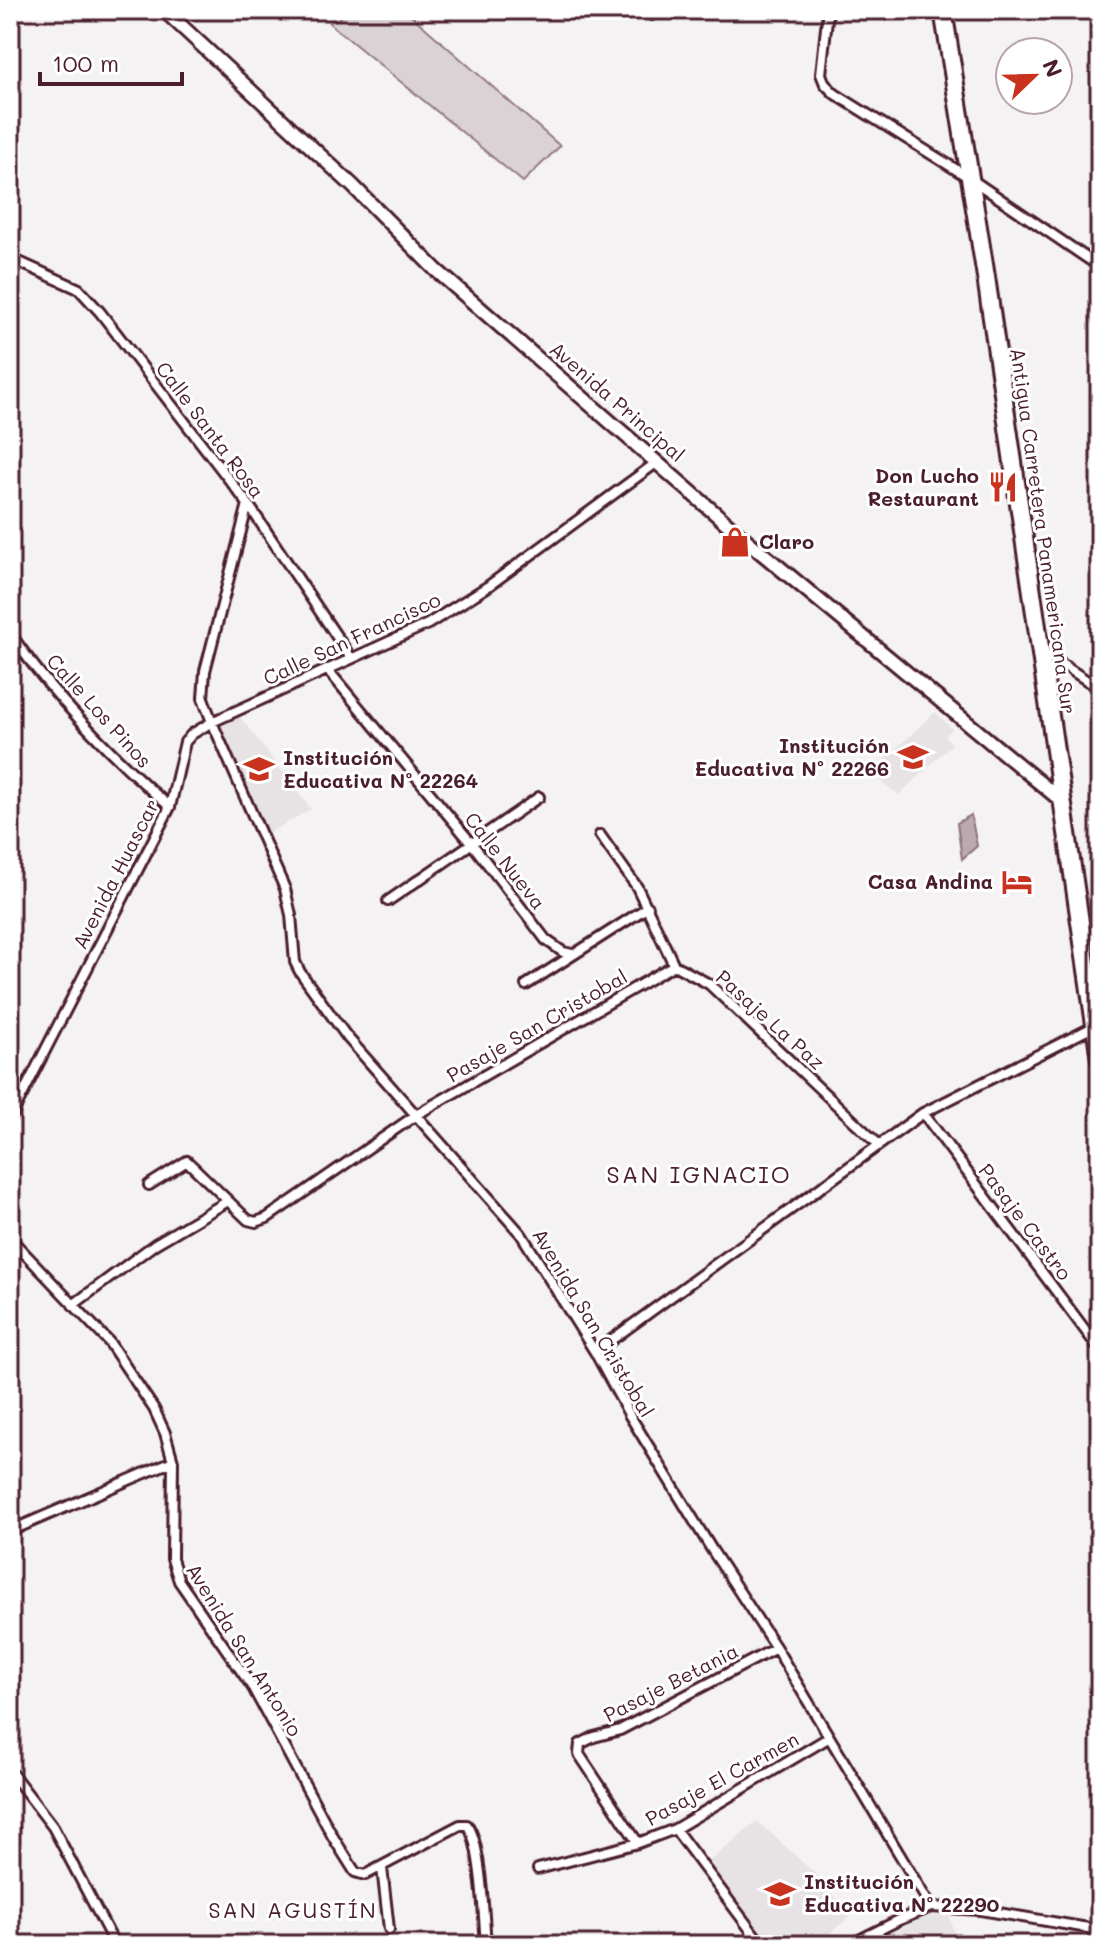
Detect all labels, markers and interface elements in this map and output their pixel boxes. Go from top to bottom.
scale bar [40,36,182,86]
north arrow [994,36,1074,116]
text: 100 m [52,47,119,78]
text: N [1036,55,1069,81]
street label: Avenida Principal [545,335,691,467]
street label: Antigua Carretera Panamericana Sur [1005,346,1083,716]
street label: Calle Santa Rosa [151,356,271,503]
place label: Don Lucho Restaurant [867,462,979,511]
restaurant icon: Don Lucho Restaurant [986,470,1020,504]
shop icon: Claro [718,525,752,559]
place label: Claro [759,528,814,554]
street label: Calle San Francisco [259,586,445,691]
street label: Calle Los Pinos [42,648,158,773]
place label: Institución Educativa Nº 22266 [694,732,889,781]
school or university icon: Institución Educativa Nº 22266 [896,740,930,774]
place label: Institución Educativa Nº 22264 [283,744,478,793]
school or university icon: Institución Educativa Nº 22264 [242,752,276,786]
street label: Avenida Huascar [66,794,164,953]
street label: Calle Nueva [460,806,552,914]
hotel icon: Casa Andina [1000,865,1034,899]
place label: Casa Andina [868,868,993,894]
street label: Pasaje San Cristobal [441,963,632,1088]
street label: Pasaje La Paz [711,964,830,1075]
district label: SAN IGNACIO [606,1158,792,1189]
street label: Pasaje Castro [973,1158,1078,1285]
street label: Avenida San Cristobal [527,1223,661,1422]
street label: Avenida San Antonio [181,1558,309,1741]
street label: Pasaje Betania [599,1637,742,1727]
street label: Pasaje El Carmen [640,1725,803,1831]
place label: Institución Educativa Nº 22290 [804,1868,999,1917]
school or university icon: Institución Educativa Nº 22290 [763,1877,797,1911]
district label: SAN AGUSTÍN [208,1895,378,1924]

